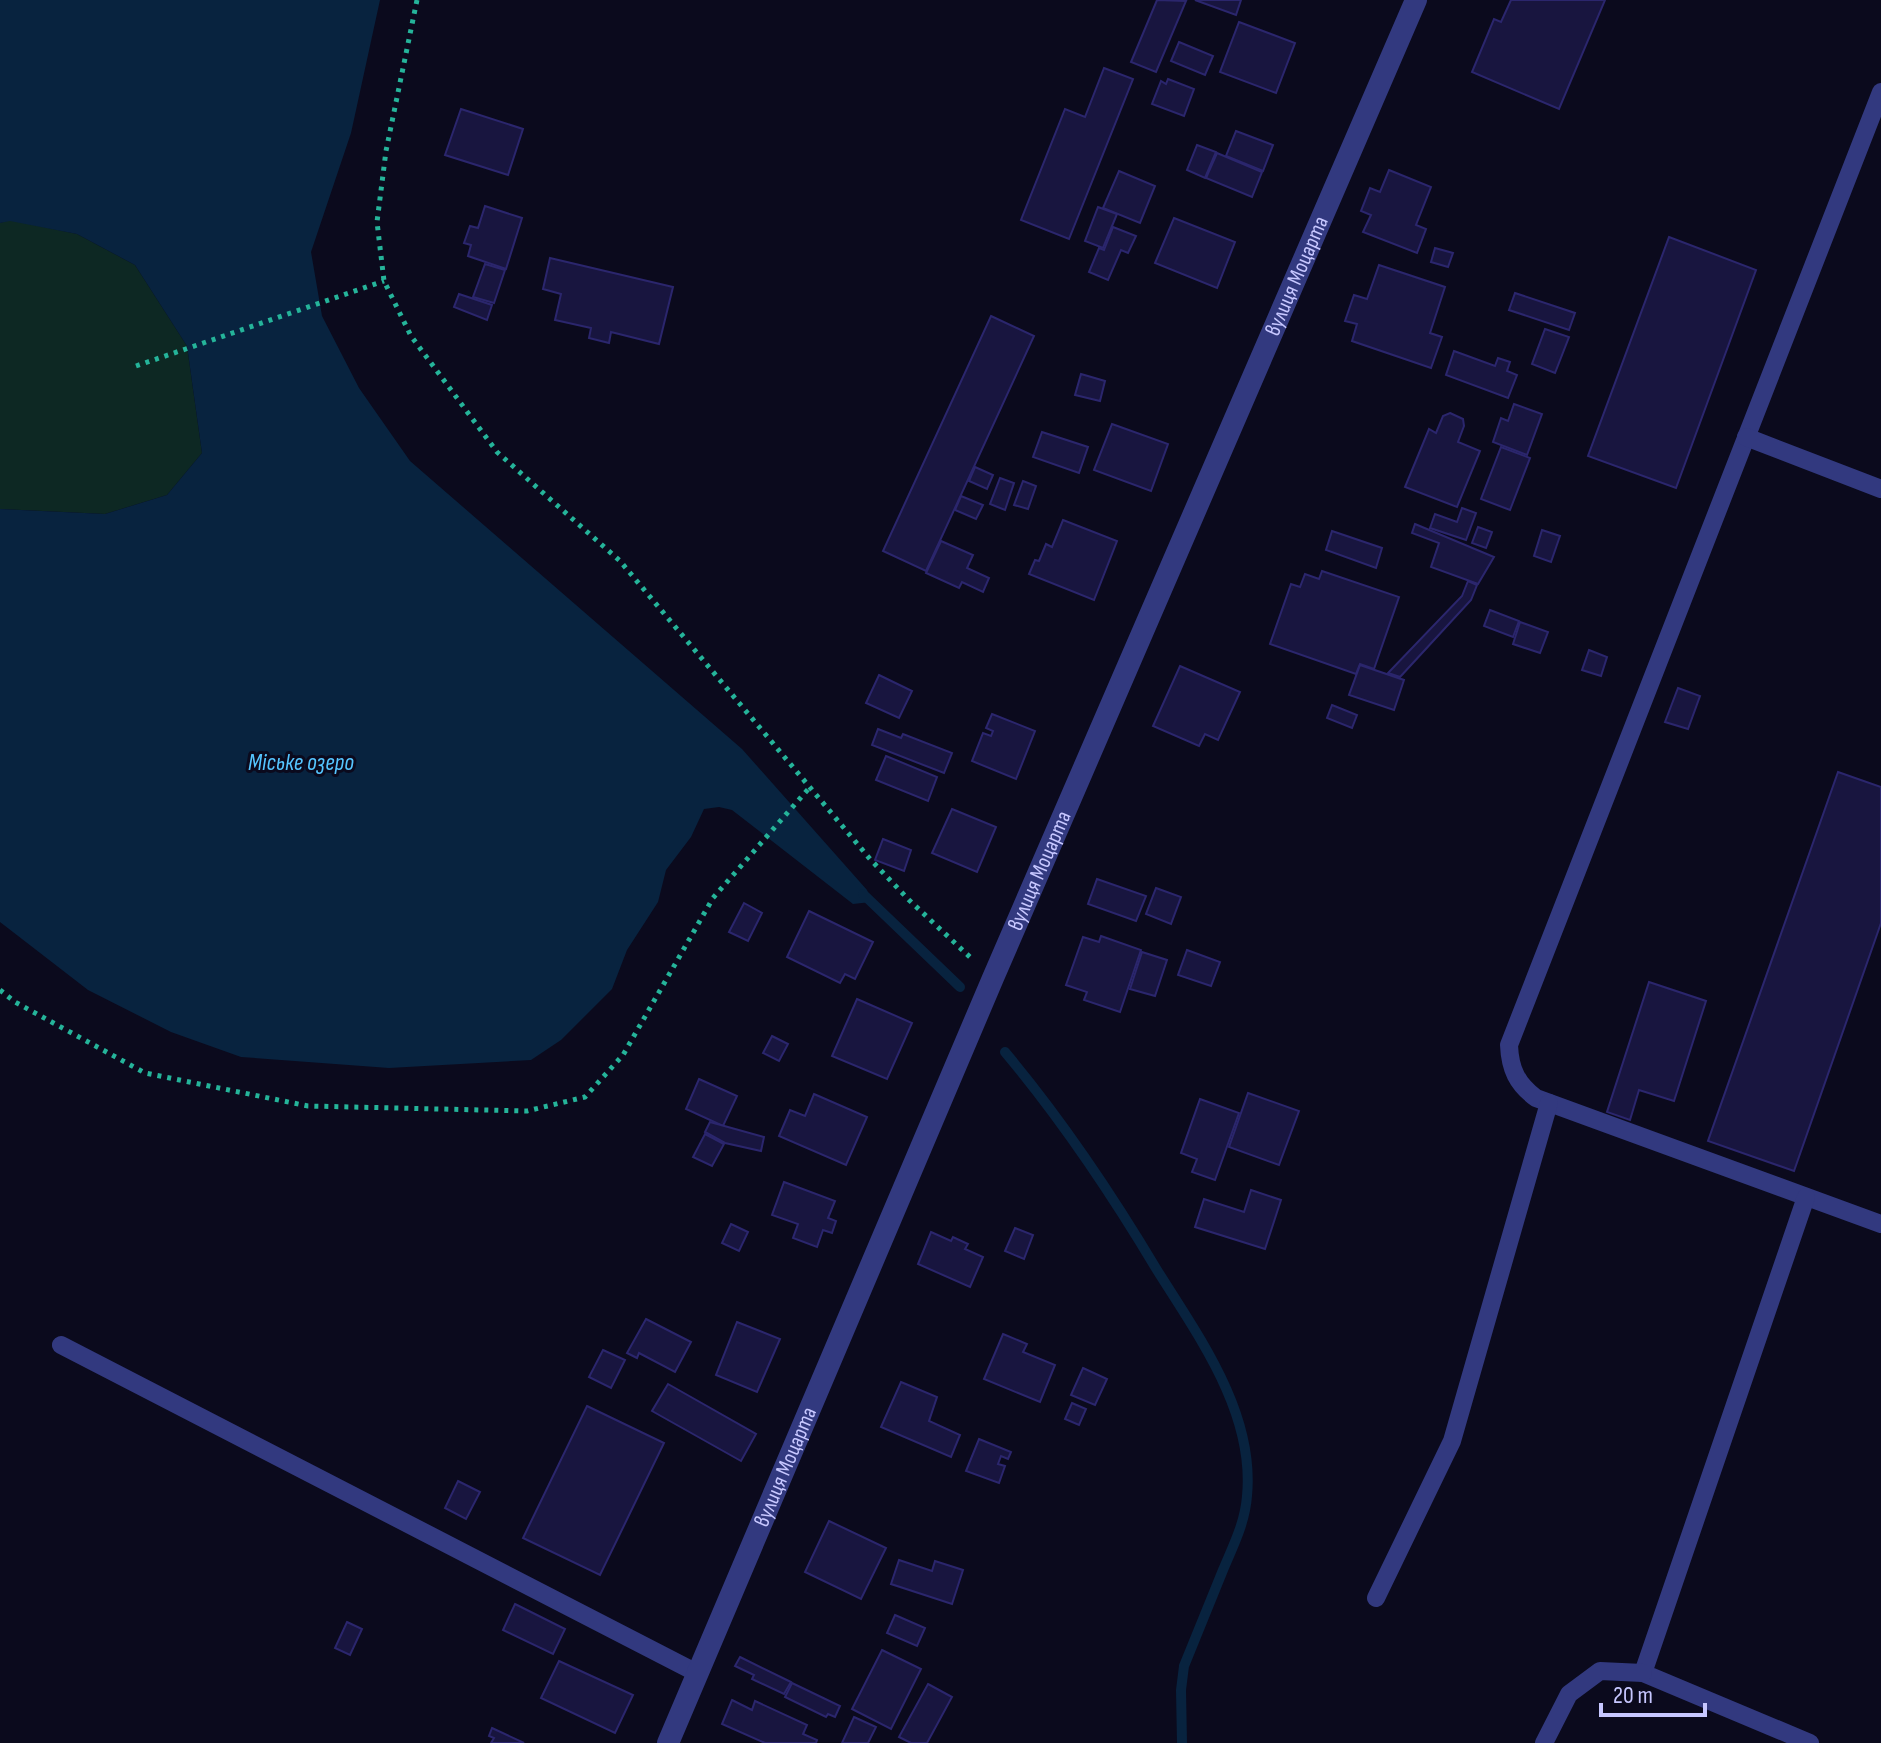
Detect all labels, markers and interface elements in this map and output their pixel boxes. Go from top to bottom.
street label: вулиця Моцарта [1259,212,1334,340]
water label: Міське озеро [248,748,354,777]
street label: вулиця Моцарта [1002,807,1077,935]
street label: вулиця Моцарта [748,1403,823,1531]
scale bar [1601,1667,1705,1717]
text: 20 m [1613,1681,1653,1710]

